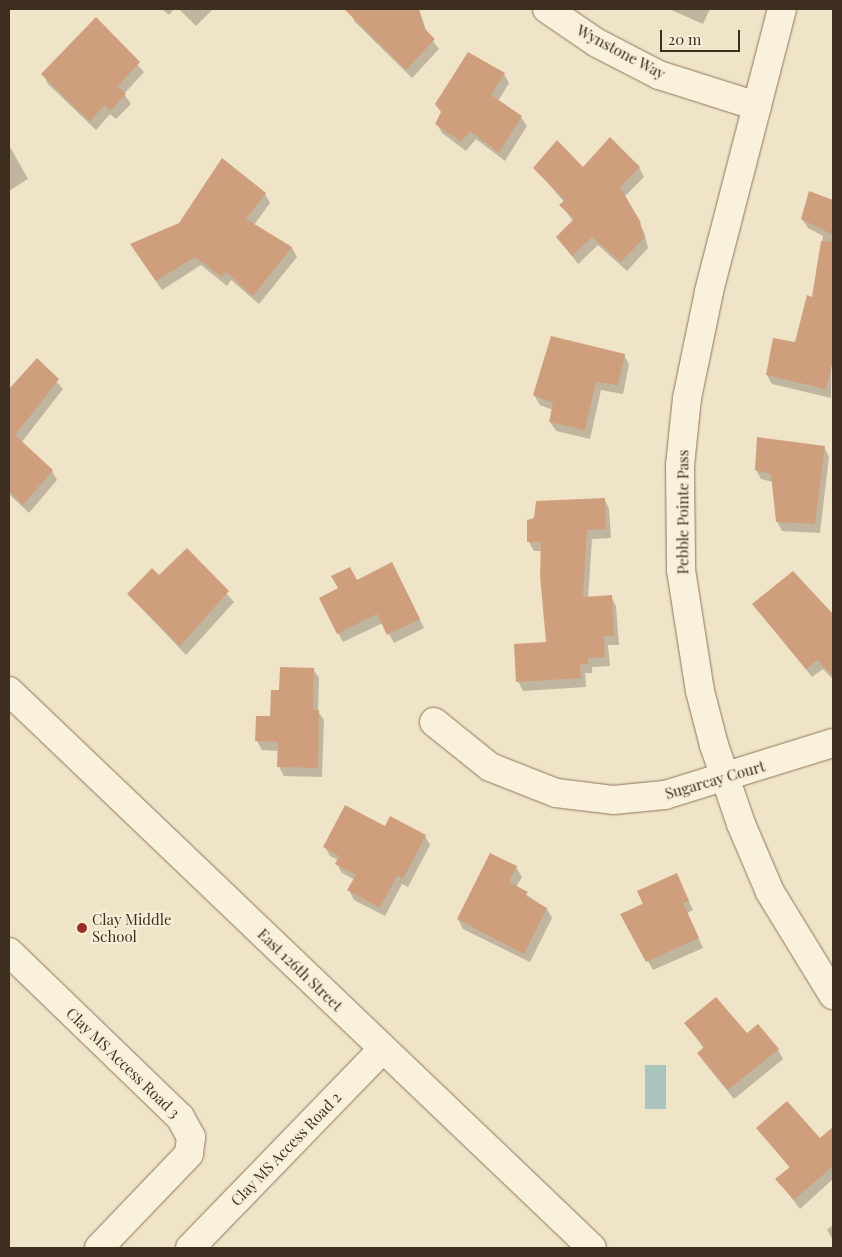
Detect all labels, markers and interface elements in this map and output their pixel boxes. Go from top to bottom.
scale bar [662,20,742,52]
street label: Wynstone Way [573,21,669,83]
text: 20 m [668,29,701,49]
street label: Pebble Pointe Pass [674,450,692,574]
street label: Sugarcay Court [663,757,767,803]
place label: Clay Middle School [92,910,172,945]
marker: Clay Middle School [76,922,88,934]
street label: East 126th Street [254,925,346,1015]
street label: Clay MS Access Road 3 [62,1004,184,1122]
street label: Clay MS Access Road 2 [227,1088,345,1210]

